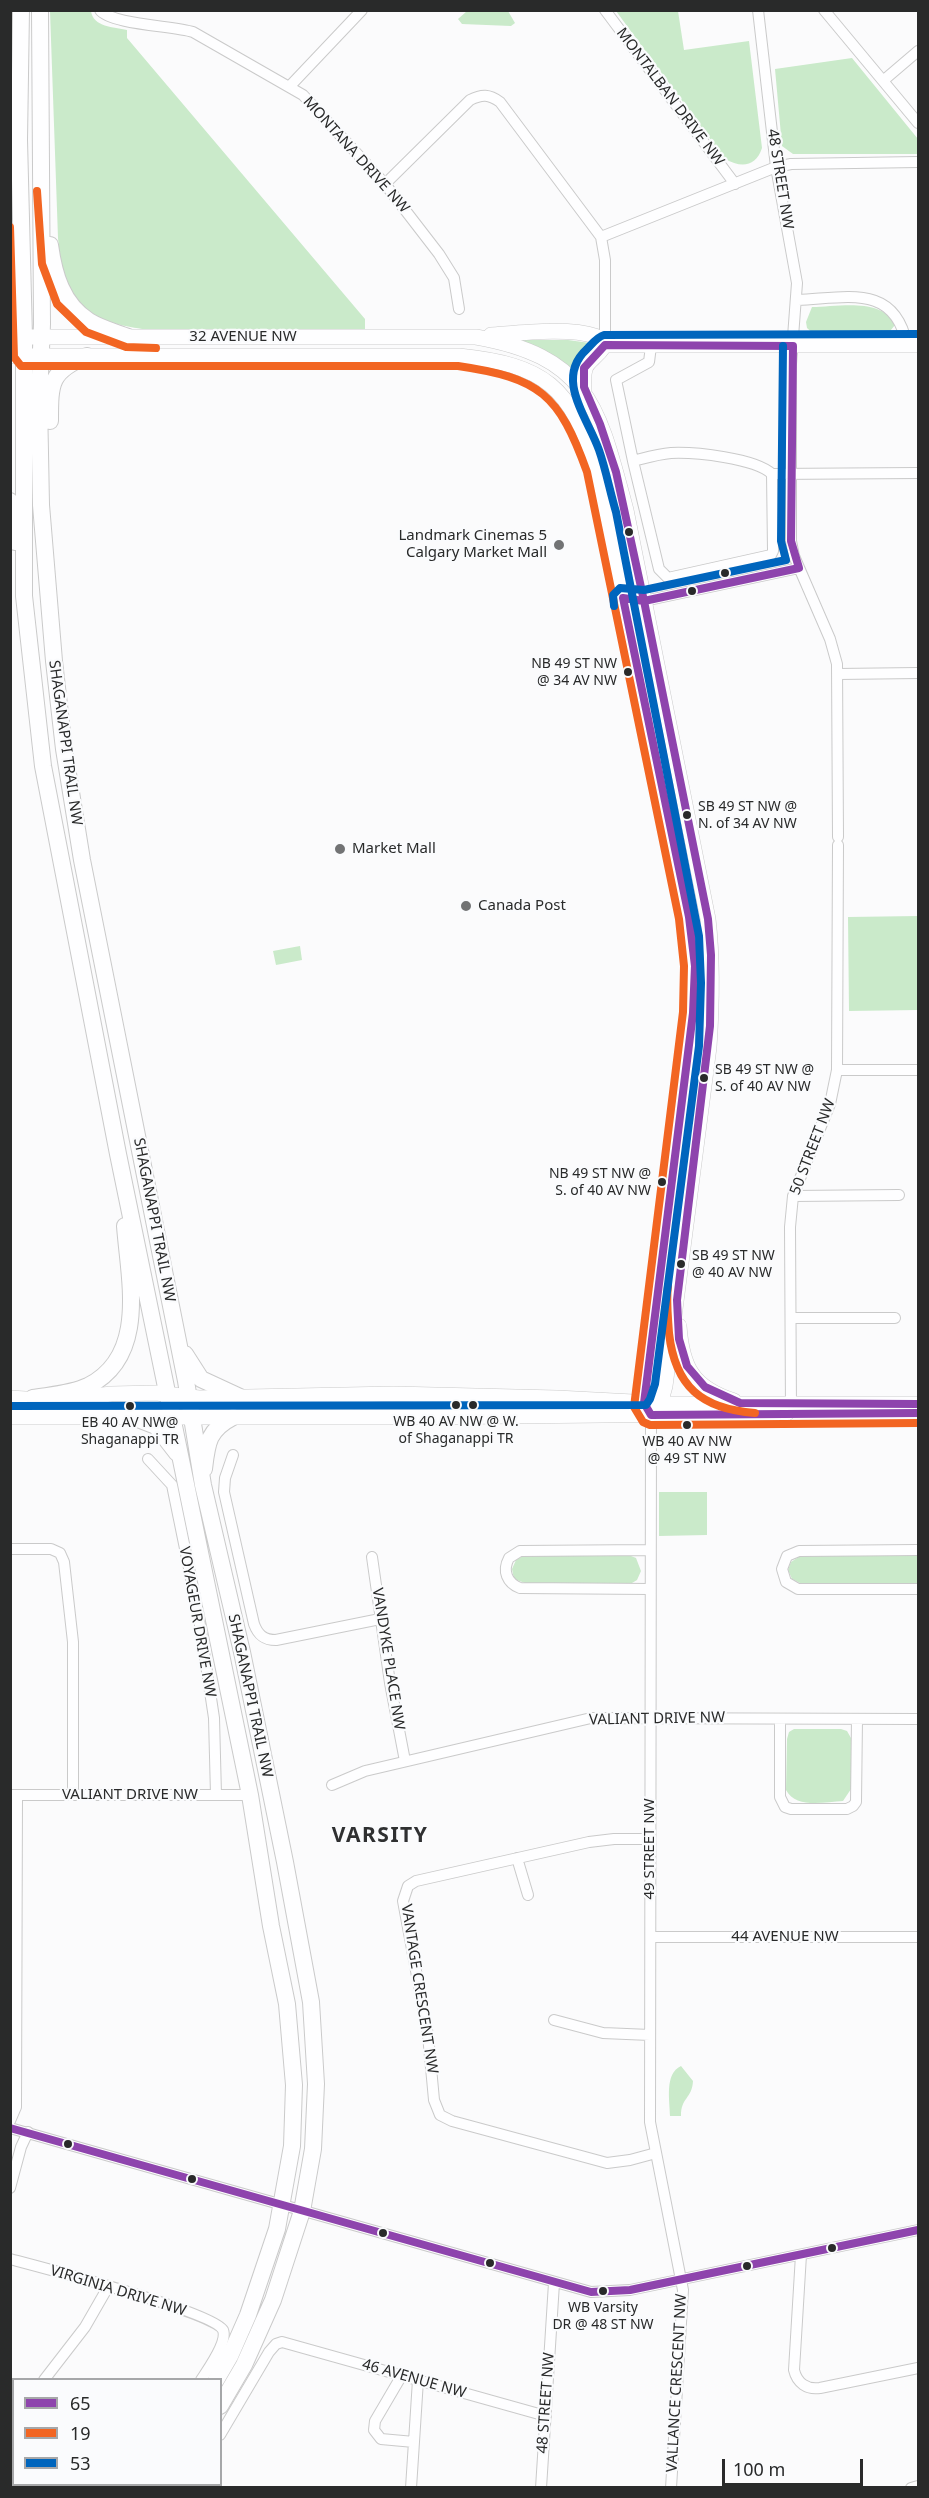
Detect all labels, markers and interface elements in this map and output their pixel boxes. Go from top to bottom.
street label: MONTALBAN DRIVE NW [612,24,728,170]
street label: MONTANA DRIVE NW [299,93,413,217]
street label: 48 STREET NW [763,128,797,230]
street label: 32 AVENUE NW [189,328,297,346]
unlabelled marker [623,526,635,538]
place label: Landmark Cinemas 5 Calgary Market Mall [399,527,547,562]
marker: Landmark Cinemas 5 Calgary Market Mall [552,538,566,552]
unlabelled marker [719,567,731,579]
unlabelled marker [686,585,698,597]
place label: NB 49 ST NW @ 34 AV NW [531,656,617,688]
street label: SHAGANAPPI TRAIL NW [44,659,86,827]
marker: NB 49 ST NW @ 34 AV NW [622,666,634,678]
place label: SB 49 ST NW @ N. of 34 AV NW [698,799,797,832]
marker: SB 49 ST NW @ N. of 34 AV NW [681,809,693,821]
place label: Market Mall [352,840,436,858]
marker: Market Mall [333,842,347,856]
place label: Canada Post [478,897,566,915]
marker: Canada Post [459,899,473,913]
place label: SB 49 ST NW @ S. of 40 AV NW [715,1062,814,1094]
marker: SB 49 ST NW @ S. of 40 AV NW [698,1072,710,1084]
street label: 50 STREET NW [786,1097,840,1197]
street label: SHAGANAPPI TRAIL NW [129,1136,179,1304]
place label: NB 49 ST NW @ S. of 40 AV NW [549,1166,651,1198]
marker: NB 49 ST NW @ S. of 40 AV NW [656,1176,668,1188]
place label: SB 49 ST NW @ 40 AV NW [692,1248,775,1280]
marker: SB 49 ST NW @ 40 AV NW [675,1258,687,1270]
marker: WB 40 AV NW @ W. of Shaganappi TR [450,1399,462,1411]
unlabelled marker [467,1399,479,1411]
marker: EB 40 AV NW@ Shaganappi TR [124,1400,136,1412]
place label: WB 40 AV NW @ W. of Shaganappi TR [393,1414,519,1446]
place label: EB 40 AV NW@ Shaganappi TR [81,1415,179,1448]
marker: WB 40 AV NW @ 49 ST NW [681,1419,693,1431]
place label: WB 40 AV NW @ 49 ST NW [642,1434,732,1466]
street label: VOYAGEUR DRIVE NW [175,1545,219,1699]
street label: VANDYKE PLACE NW [368,1587,408,1731]
street label: SHAGANAPPI TRAIL NW [224,1613,276,1779]
street label: VALIANT DRIVE NW [589,1709,725,1729]
street label: VALIANT DRIVE NW [62,1786,198,1804]
street label: 49 STREET NW [641,1798,659,1900]
district label: VARSITY [332,1823,428,1849]
street label: VANTAGE CRESCENT NW [397,1903,441,2075]
street label: 44 AVENUE NW [731,1928,839,1946]
unlabelled marker [62,2138,74,2150]
unlabelled marker [186,2173,198,2185]
unlabelled marker [377,2227,389,2239]
unlabelled marker [826,2242,838,2254]
unlabelled marker [484,2257,496,2269]
unlabelled marker [741,2260,753,2272]
street label: VIRGINIA DRIVE NW [48,2262,188,2320]
marker: WB Varsity DR @ 48 ST NW [597,2285,609,2297]
street label: VALLANCE CRESCENT NW [663,2293,691,2473]
place label: WB Varsity DR @ 48 ST NW [552,2300,654,2332]
street label: 48 STREET NW [533,2352,559,2454]
street label: 46 AVENUE NW [360,2356,468,2402]
legend [12,2378,222,2486]
text: 65 [70,2391,91,2415]
text: 19 [70,2421,91,2445]
scale bar [725,2447,866,2485]
text: 53 [70,2451,91,2475]
text: 100 m [733,2457,785,2481]

